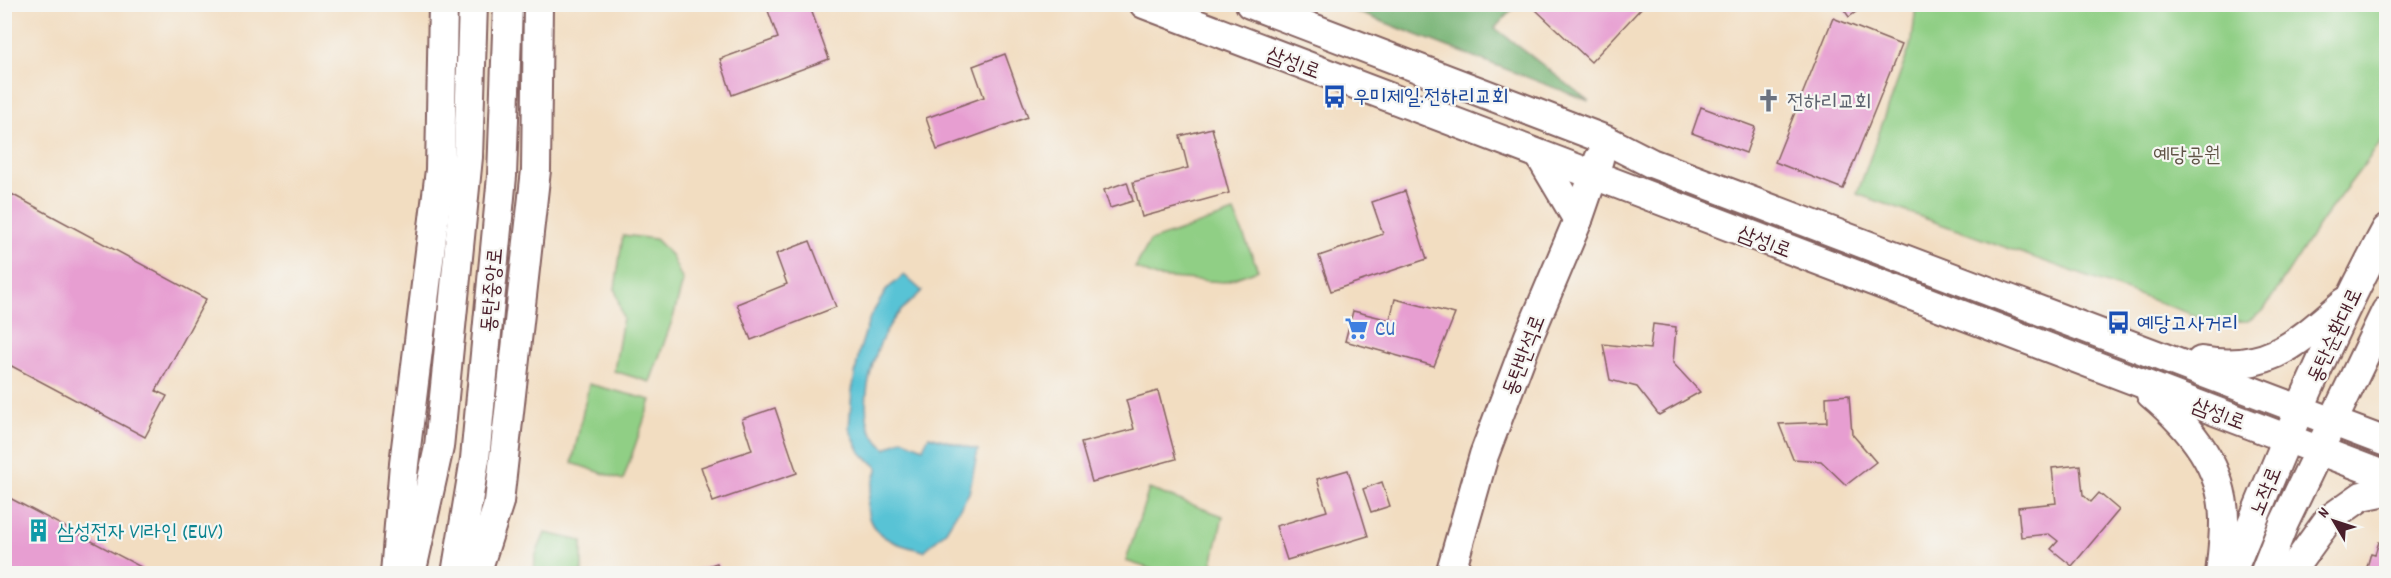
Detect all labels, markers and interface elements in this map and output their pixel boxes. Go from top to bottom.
street label: 삼성1로 [1262,41,1324,89]
bus stop icon: 우미제일.전하리교회 [1322,83,1348,109]
place label: 우미제일.전하리교회 [1353,84,1509,114]
church icon: 전하리교회 [1756,88,1782,114]
place label: 전하리교회 [1787,89,1872,119]
park label: 예당공원 [2153,142,2221,172]
street label: 삼성1로 [1733,220,1795,268]
street label: 동탄중앙로 [475,247,513,334]
street label: 동탄순환대로 [2302,284,2372,389]
bus stop icon: 예당고사거리 [2106,310,2132,336]
street label: 동탄반석로 [1497,311,1555,401]
place label: 예당고사거리 [2137,311,2238,341]
supermarket icon: CU [1344,315,1370,341]
place label: CU [1375,316,1396,346]
street label: 삼성1로 [2187,392,2249,440]
street label: 노작로 [2244,463,2291,521]
north arrow [2304,491,2364,551]
text: N [2313,503,2336,523]
building icon: 삼성전자 V1라인 (EUV) [26,518,52,544]
place label: 삼성전자 V1라인 (EUV) [57,519,223,549]

